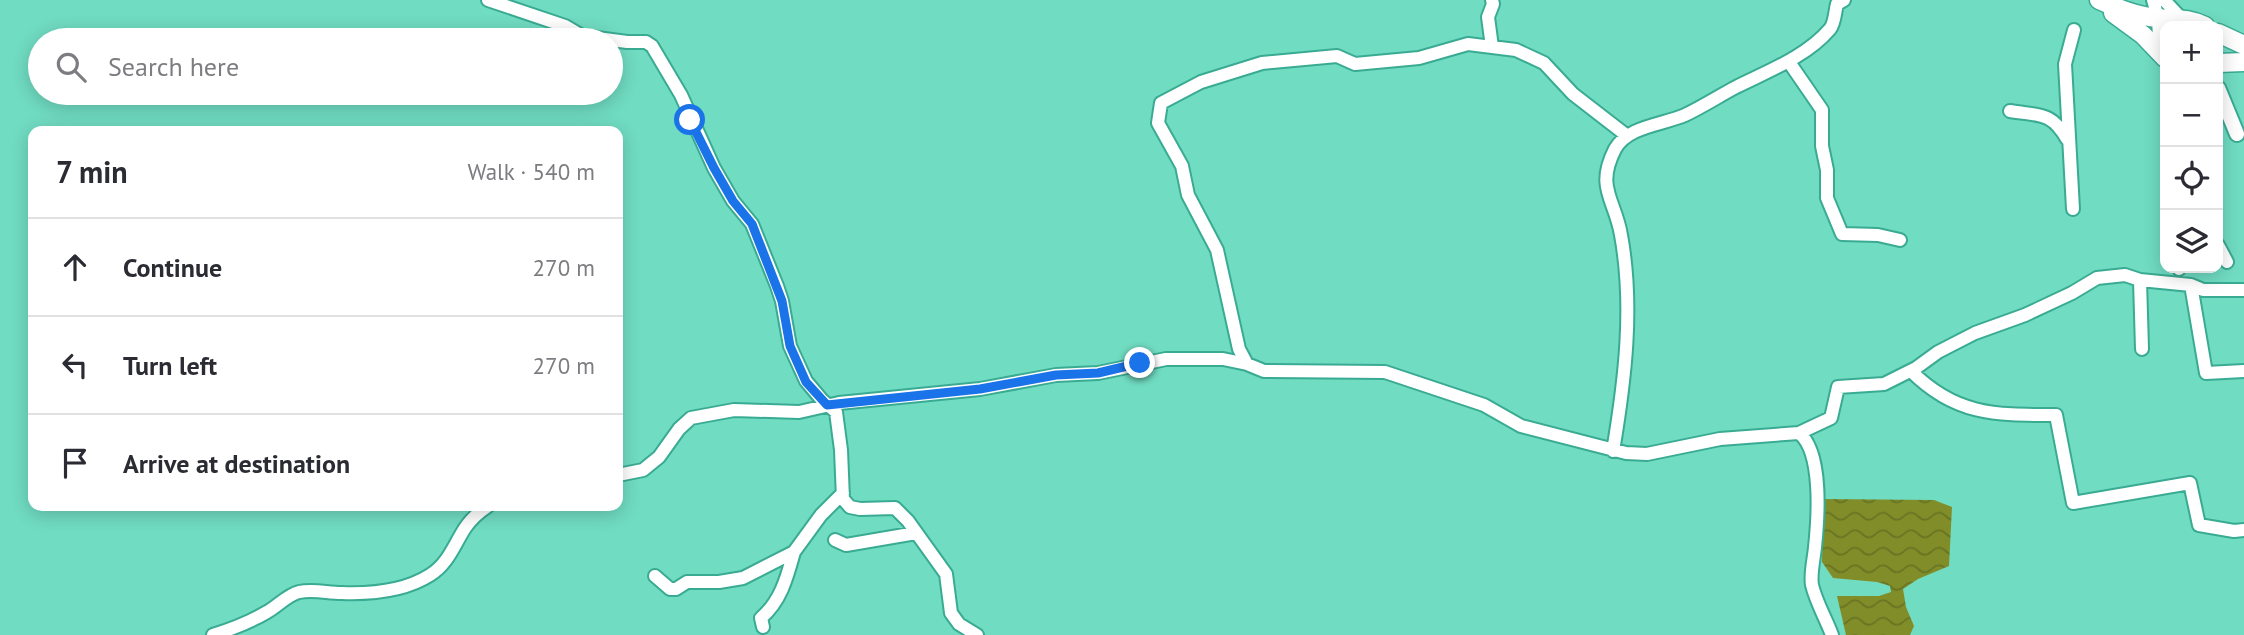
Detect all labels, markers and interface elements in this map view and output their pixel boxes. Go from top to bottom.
map controls [2160,21,2223,273]
button: + [2160,21,2223,84]
search box [28,28,623,105]
icon: search [52,48,90,86]
text: Search here [108,50,239,83]
button: − [2160,84,2223,147]
route start [674,104,705,135]
button: locate [2160,147,2223,210]
text: 7 min [56,152,128,191]
text: Walk · 540 m [468,157,595,186]
button: layers [2160,210,2223,273]
icon: ahead [56,248,94,286]
text: Continue [123,251,222,284]
text: 270 m [533,253,595,282]
icon: left [56,346,94,384]
route end [1124,347,1155,378]
text: Turn left [123,349,217,382]
text: 270 m [533,351,595,380]
icon: arrive [56,444,94,482]
text: Arrive at destination [123,447,350,480]

